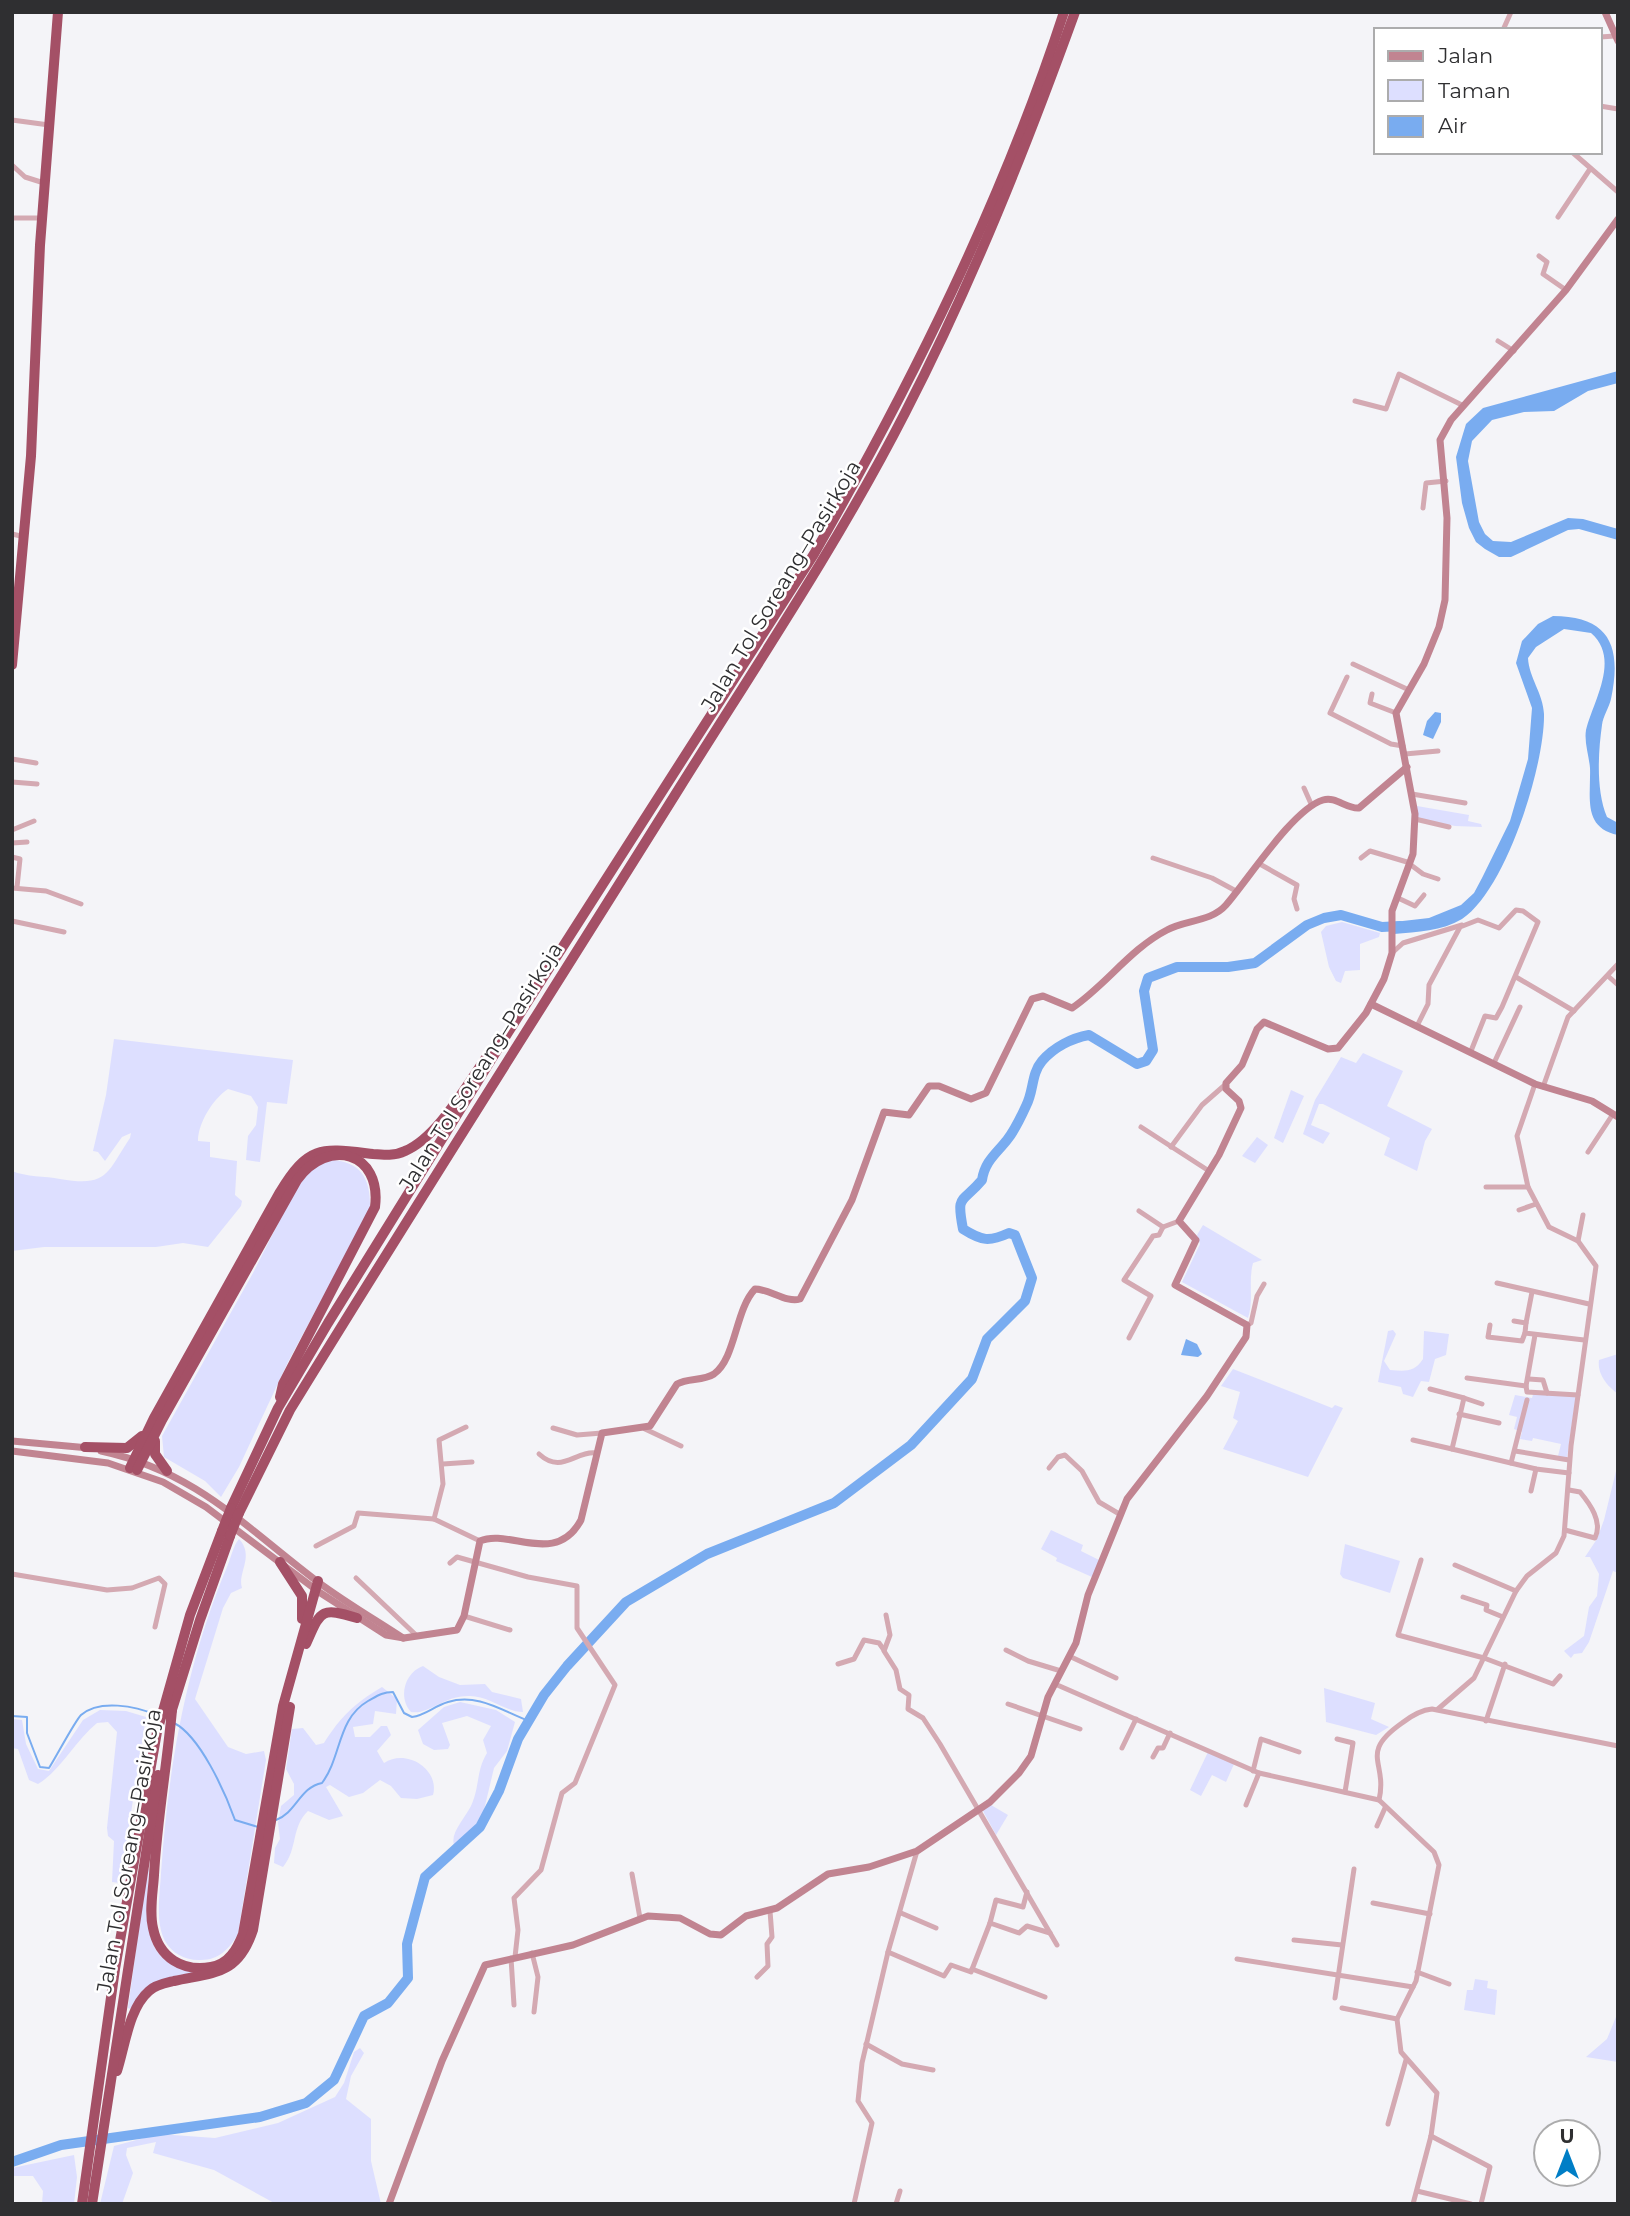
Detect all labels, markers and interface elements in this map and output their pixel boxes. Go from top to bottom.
legend [1374,28,1602,154]
text: Jalan [1437,43,1493,68]
text: Taman [1438,78,1511,103]
text: Air [1438,113,1467,138]
street label: Jalan Tol Soreang–Pasirkoja [695,456,866,717]
street label: Jalan Tol Soreang–Pasirkoja [393,938,568,1197]
street label: Jalan Tol Soreang–Pasirkoja [91,1707,166,1996]
north arrow [1532,2118,1602,2188]
text: U [1560,2125,1574,2148]

